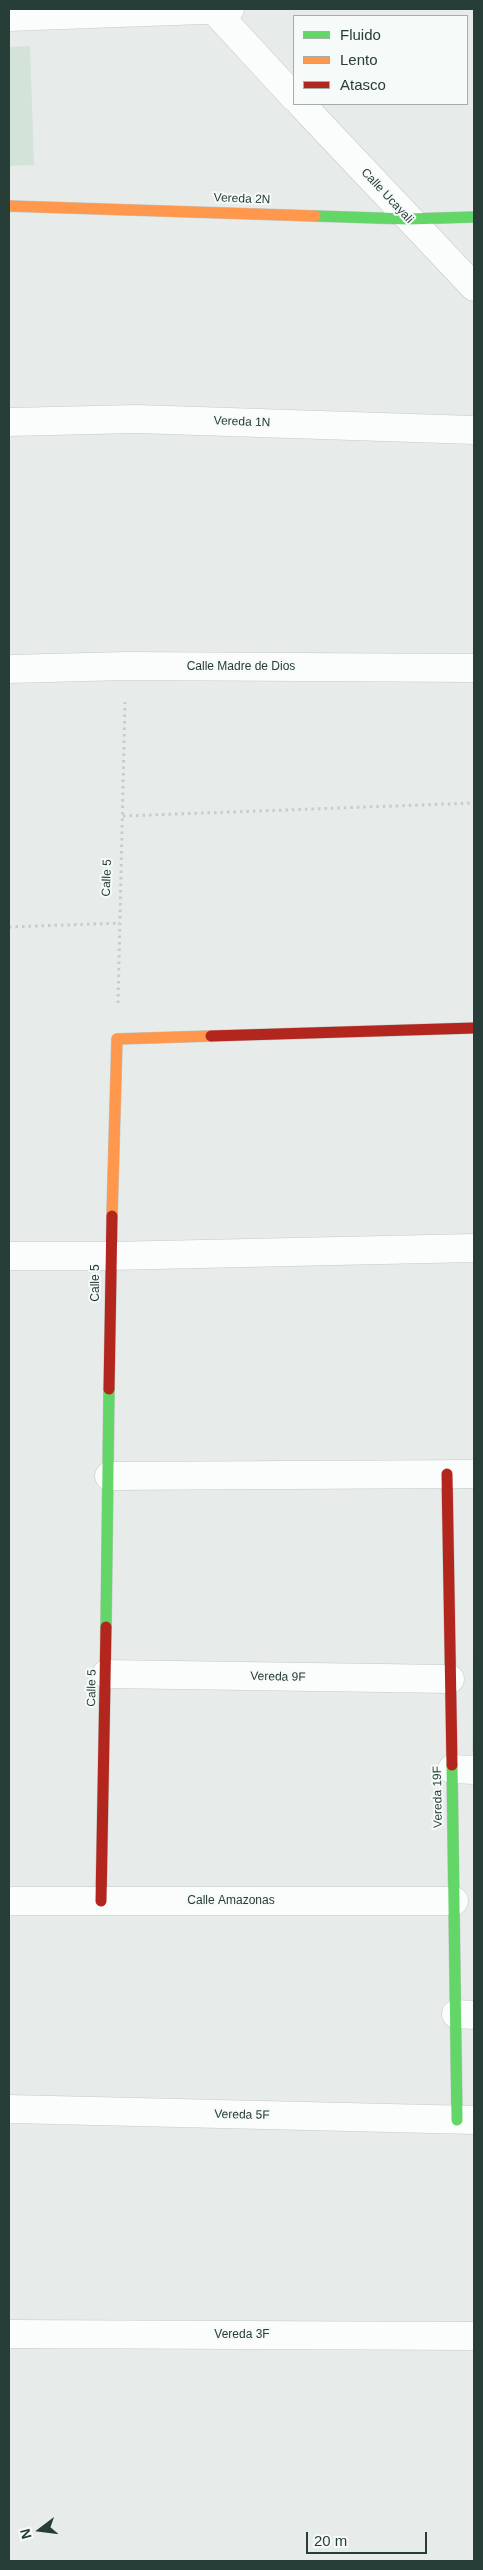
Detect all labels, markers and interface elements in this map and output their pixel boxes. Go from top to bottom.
legend [293,15,468,105]
text: Fluido [340,26,381,43]
text: Lento [340,51,378,68]
text: Atasco [340,76,386,93]
street label: Calle Ucayali [358,165,416,227]
street label: Vereda 2N [213,191,271,207]
street label: Vereda 1N [213,414,271,430]
street label: Calle Madre de Dios [187,660,295,674]
street label: Calle 5 [99,859,115,897]
street label: Calle 5 [89,1264,103,1302]
street label: Calle 5 [84,1669,100,1707]
street label: Vereda 9F [250,1669,306,1685]
street label: Vereda 19F [430,1766,446,1828]
street label: Calle Amazonas [187,1894,275,1908]
street label: Vereda 5F [214,2107,270,2123]
street label: Vereda 3F [214,2328,270,2342]
north arrow [15,2505,65,2555]
scale bar [308,2522,429,2554]
text: N [16,2527,35,2541]
text: 20 m [314,2532,347,2549]

